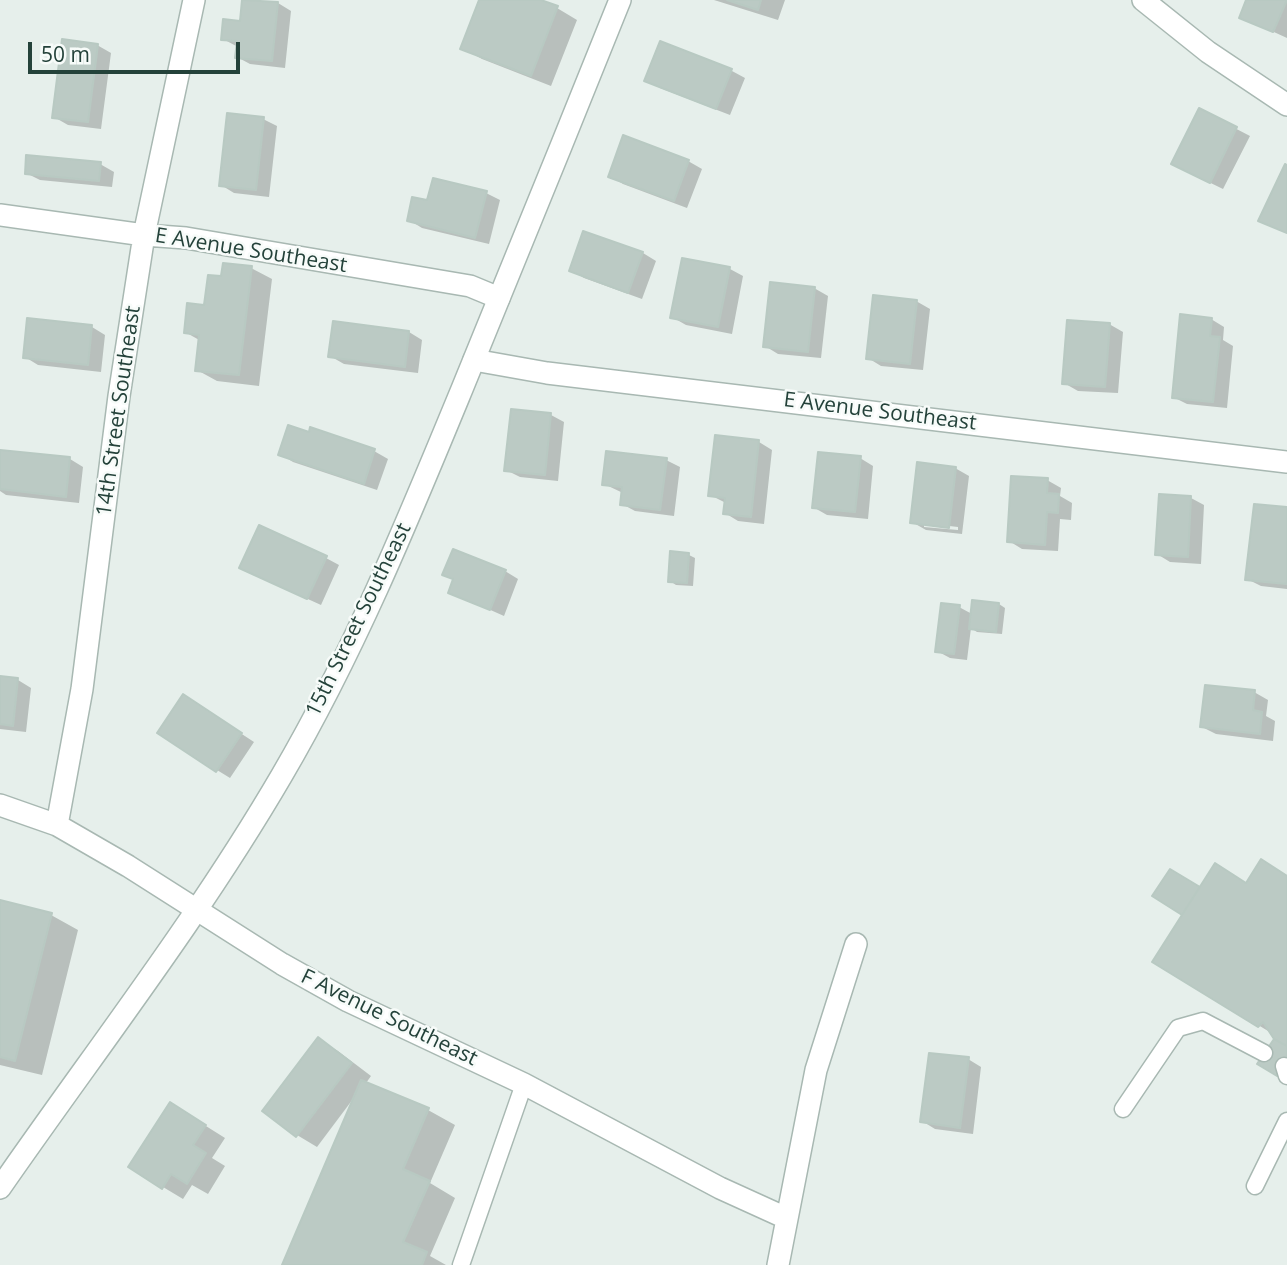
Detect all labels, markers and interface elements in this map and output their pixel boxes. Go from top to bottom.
scale bar [32,28,243,72]
text: 50 m [41,40,90,68]
street label: E Avenue Southeast [153,223,349,279]
street label: 14th Street Southeast [92,304,146,518]
street label: E Avenue Southeast [782,388,978,436]
street label: 15th Street Southeast [301,519,417,721]
street label: F Avenue Southeast [297,964,481,1072]

